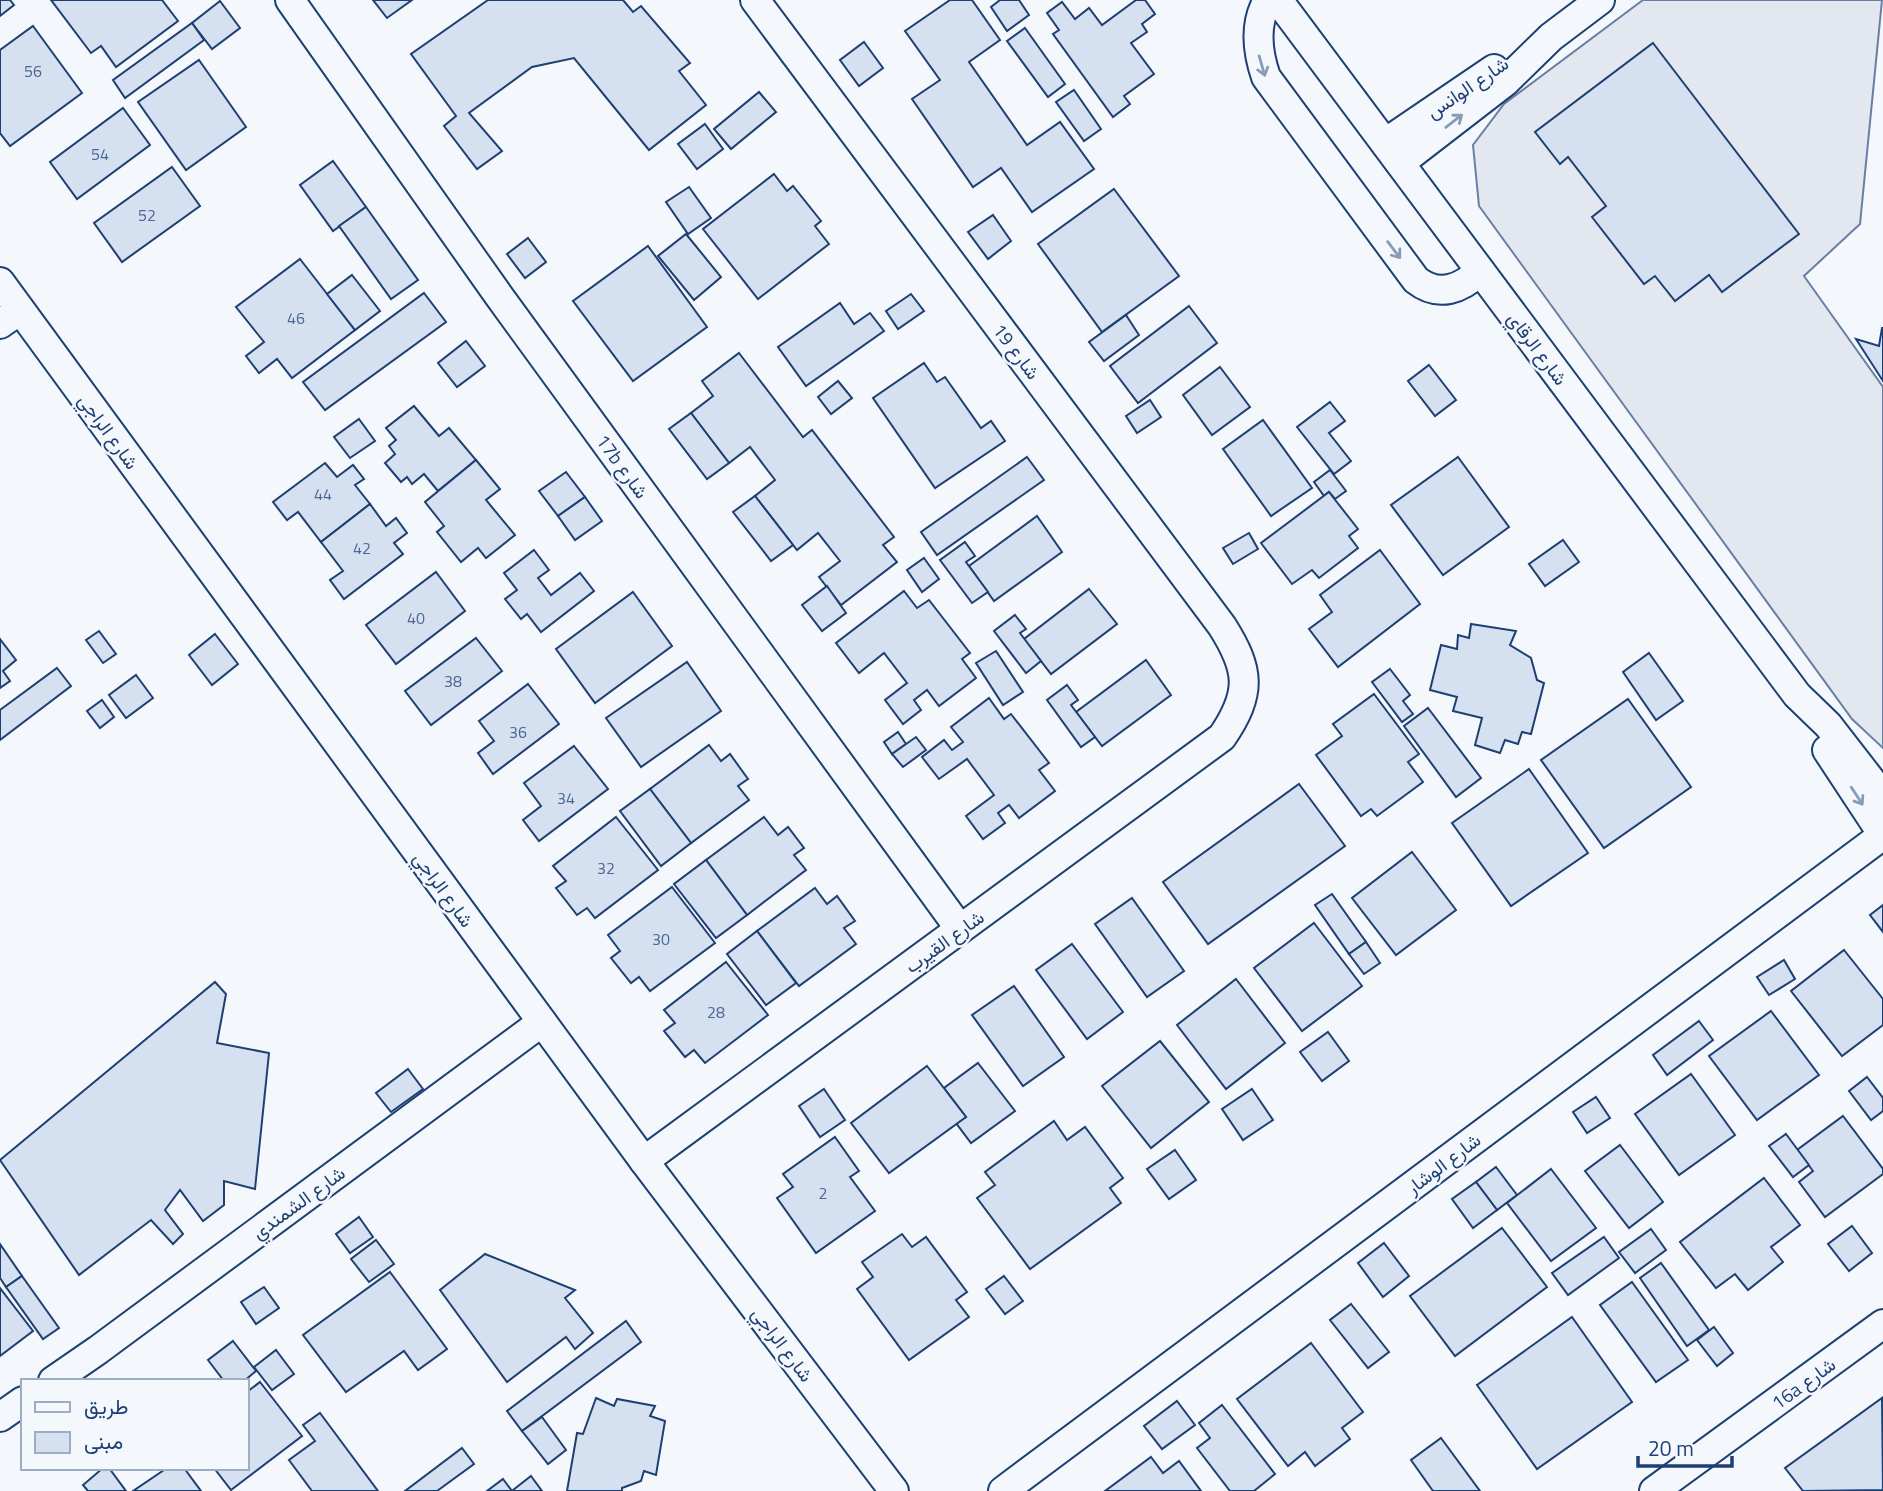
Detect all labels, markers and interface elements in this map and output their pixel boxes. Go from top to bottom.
street label: شارع الوانس [1420,49,1514,125]
one-way arrow [1257,54,1270,76]
house number: 56 [24,59,42,83]
one-way arrow [1444,114,1463,129]
house number: 54 [91,142,109,166]
house number: 52 [138,203,156,227]
one-way arrow [1387,240,1402,259]
street label: شارع الرقاي [1499,305,1575,392]
house number: 46 [287,306,305,330]
street label: شارع 19 [986,317,1048,385]
street label: شارع الراجي [70,387,147,476]
street label: 17b شارع [590,428,656,504]
house number: 44 [314,482,332,506]
house number: 42 [353,536,371,560]
house number: 40 [407,606,425,630]
house number: 38 [444,669,462,693]
house number: 36 [509,720,527,744]
house number: 34 [557,786,575,810]
one-way arrow [1849,786,1864,805]
street label: شارع الراجي [405,845,482,934]
house number: 32 [597,856,615,880]
street label: شارع القيرب [898,902,990,980]
house number: 30 [652,927,670,951]
house number: 28 [707,1000,725,1024]
street label: شارع الوشار [1399,1125,1487,1201]
street label: شارع الشمندي [245,1158,352,1247]
house number: 2 [819,1181,827,1205]
street label: شارع الراجي [743,1300,821,1389]
street label: 16a شارع [1765,1350,1841,1416]
legend [21,1379,248,1470]
text: طريق [84,1390,129,1422]
scale bar [1638,1424,1732,1468]
text: مبنى [84,1425,123,1457]
text: 20 m [1648,1432,1694,1464]

